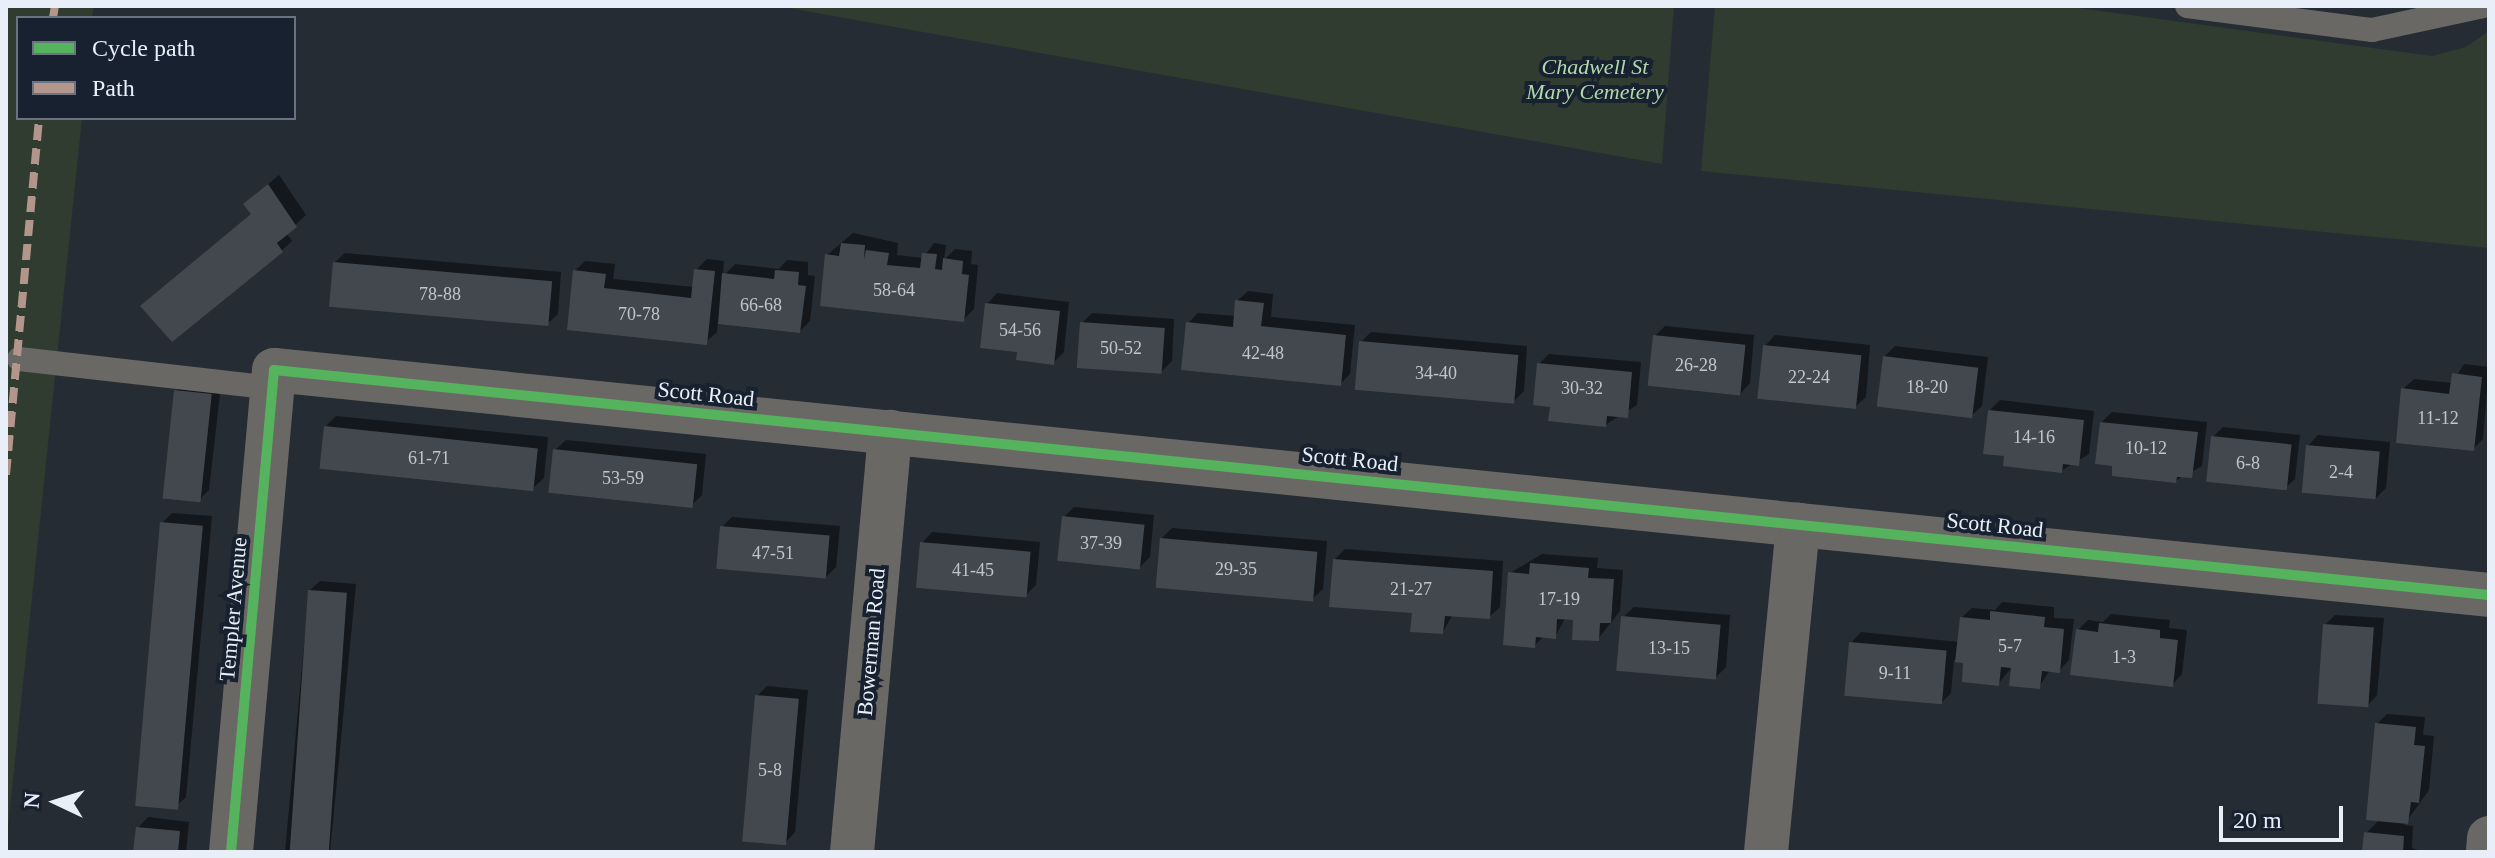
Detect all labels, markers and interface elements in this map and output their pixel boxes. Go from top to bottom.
legend [16,16,296,120]
text: Cycle path [92,35,195,61]
park label: Chadwell St Mary Cemetery [1526,53,1664,104]
text: Path [92,75,135,101]
house number: 58-64 [873,279,915,301]
house number: 78-88 [419,283,461,305]
house number: 66-68 [740,294,782,316]
house number: 70-78 [618,303,660,325]
house number: 54-56 [999,319,1041,341]
house number: 50-52 [1100,337,1142,359]
house number: 42-48 [1242,342,1284,364]
house number: 26-28 [1675,354,1717,376]
house number: 34-40 [1415,362,1457,384]
house number: 22-24 [1788,366,1830,388]
street label: Scott Road [656,376,756,412]
house number: 18-20 [1906,376,1948,398]
house number: 30-32 [1561,377,1603,399]
house number: 11-12 [2417,407,2459,429]
house number: 14-16 [2013,426,2055,448]
house number: 10-12 [2125,437,2167,459]
street label: Scott Road [1300,441,1400,477]
house number: 61-71 [408,447,450,469]
house number: 6-8 [2236,452,2260,474]
house number: 2-4 [2329,461,2353,483]
house number: 53-59 [602,467,644,489]
street label: Scott Road [1945,507,2045,543]
house number: 37-39 [1080,532,1122,554]
street label: Templer Avenue [214,535,252,683]
house number: 47-51 [752,542,794,564]
house number: 29-35 [1215,558,1257,580]
house number: 41-45 [952,559,994,581]
street label: Bowerman Road [851,567,891,717]
house number: 21-27 [1390,578,1432,600]
house number: 17-19 [1538,588,1580,610]
house number: 5-7 [1998,635,2022,657]
house number: 13-15 [1648,637,1690,659]
house number: 1-3 [2112,646,2136,668]
house number: 9-11 [1879,662,1911,684]
house number: 5-8 [758,759,782,781]
north arrow [16,762,96,842]
scale bar [2223,790,2347,840]
text: N [19,792,45,809]
text: 20 m [2233,807,2282,833]

